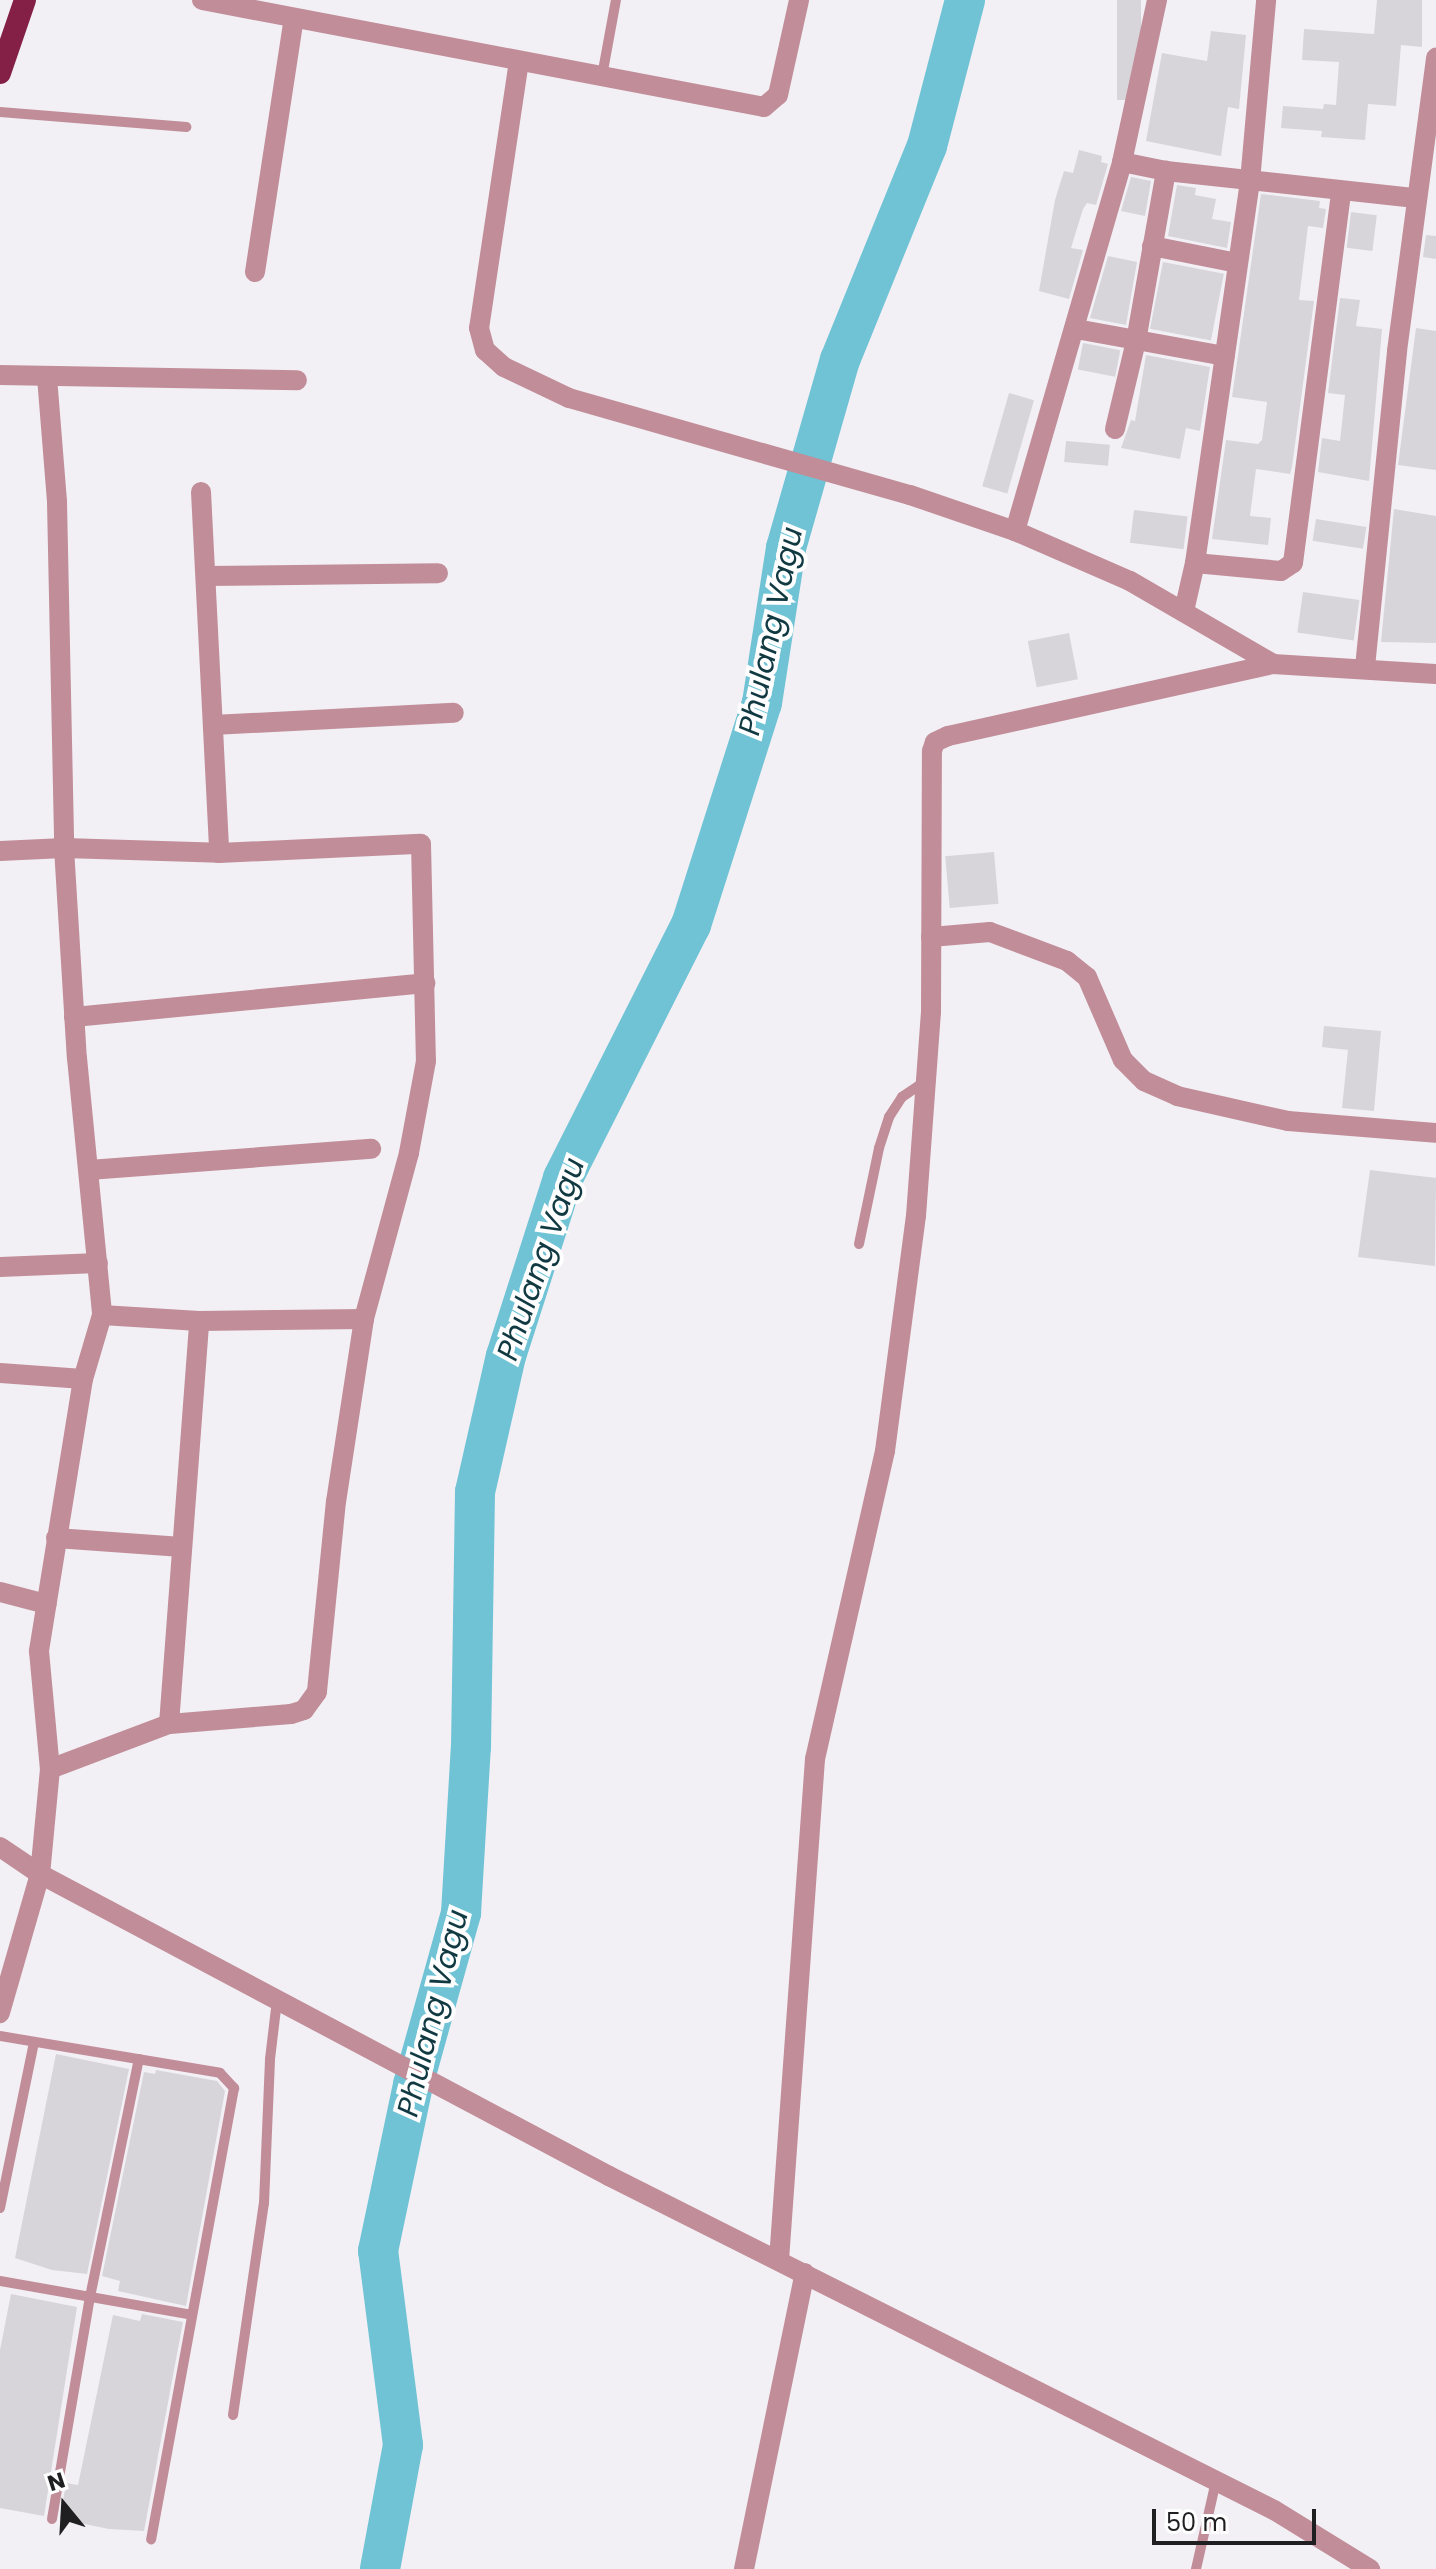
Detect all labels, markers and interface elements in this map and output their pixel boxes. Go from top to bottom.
water label: Phulang Vagu [731,524,811,738]
water label: Phulang Vagu [489,1153,593,1365]
water label: Phulang Vagu [390,1906,476,2120]
text: N [44,2464,69,2499]
north arrow [24,2465,104,2545]
scale bar [1156,2493,1320,2543]
text: 50 m [1166,2506,1227,2539]

